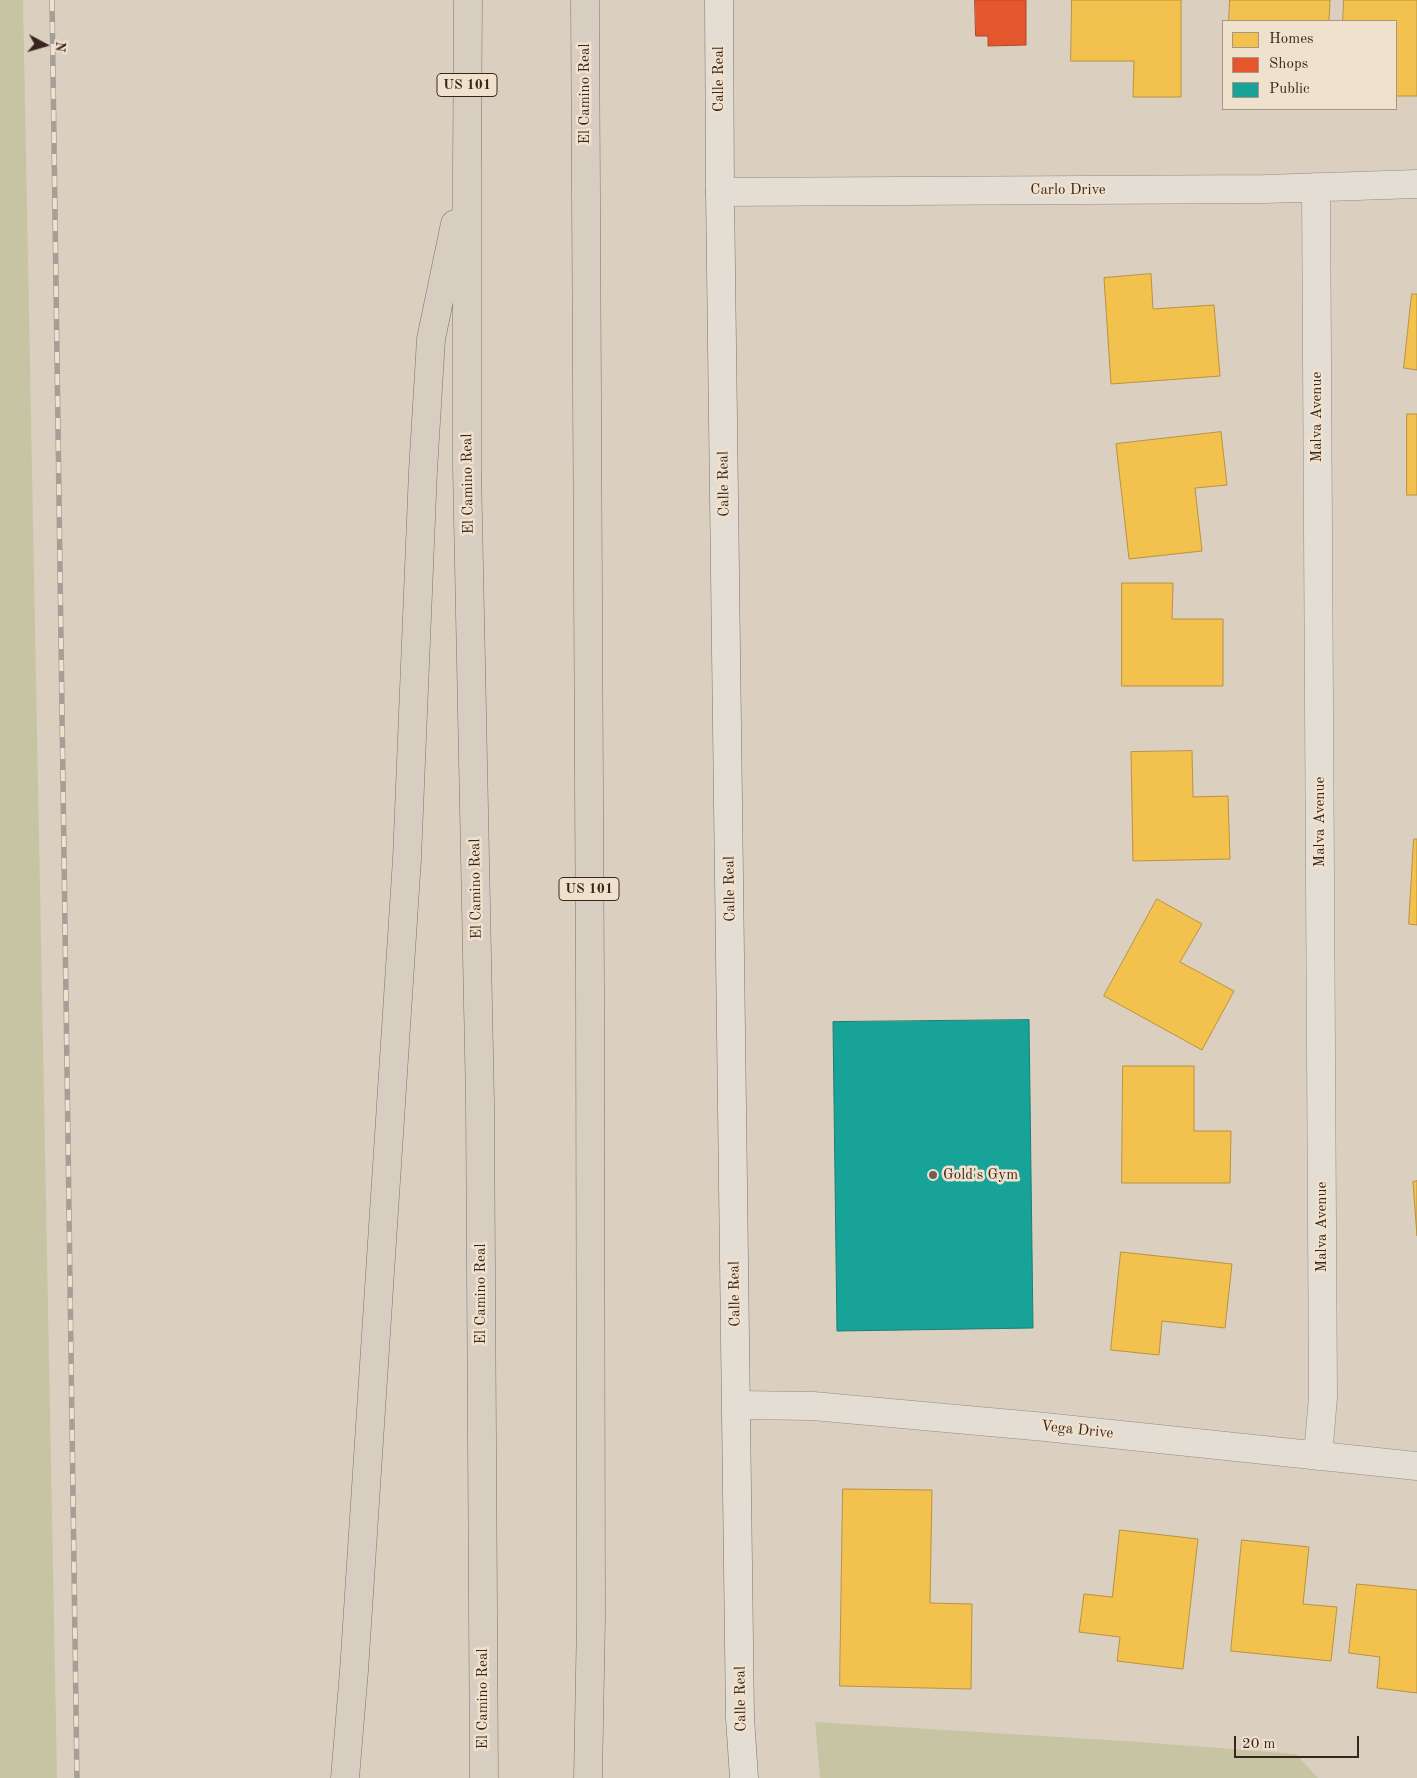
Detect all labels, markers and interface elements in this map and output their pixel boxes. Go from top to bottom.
north arrow [20,20,70,70]
legend [1222,20,1397,110]
text: Homes [1269,32,1314,47]
text: N [52,41,67,53]
street label: El Camino Real [576,44,594,144]
street label: Calle Real [710,46,728,112]
text: Shops [1269,57,1308,72]
road number: US 101 [437,74,497,96]
text: Public [1269,82,1310,97]
street label: Carlo Drive [1030,181,1106,199]
street label: Malva Avenue [1308,372,1326,462]
street label: El Camino Real [458,433,478,535]
street label: Calle Real [714,451,734,517]
street label: Malva Avenue [1311,777,1329,867]
street label: El Camino Real [466,838,486,940]
street label: Calle Real [720,856,740,922]
road number: US 101 [559,878,619,901]
place label: Gold's Gym [943,1166,1018,1184]
marker: Gold's Gym [927,1169,939,1181]
street label: Malva Avenue [1313,1182,1331,1272]
street label: El Camino Real [472,1244,490,1344]
street label: Calle Real [725,1261,745,1327]
street label: Vega Drive [1040,1417,1114,1443]
street label: El Camino Real [474,1649,492,1749]
street label: Calle Real [731,1666,751,1732]
scale bar [1237,1726,1362,1758]
text: 20 m [1242,1737,1276,1752]

